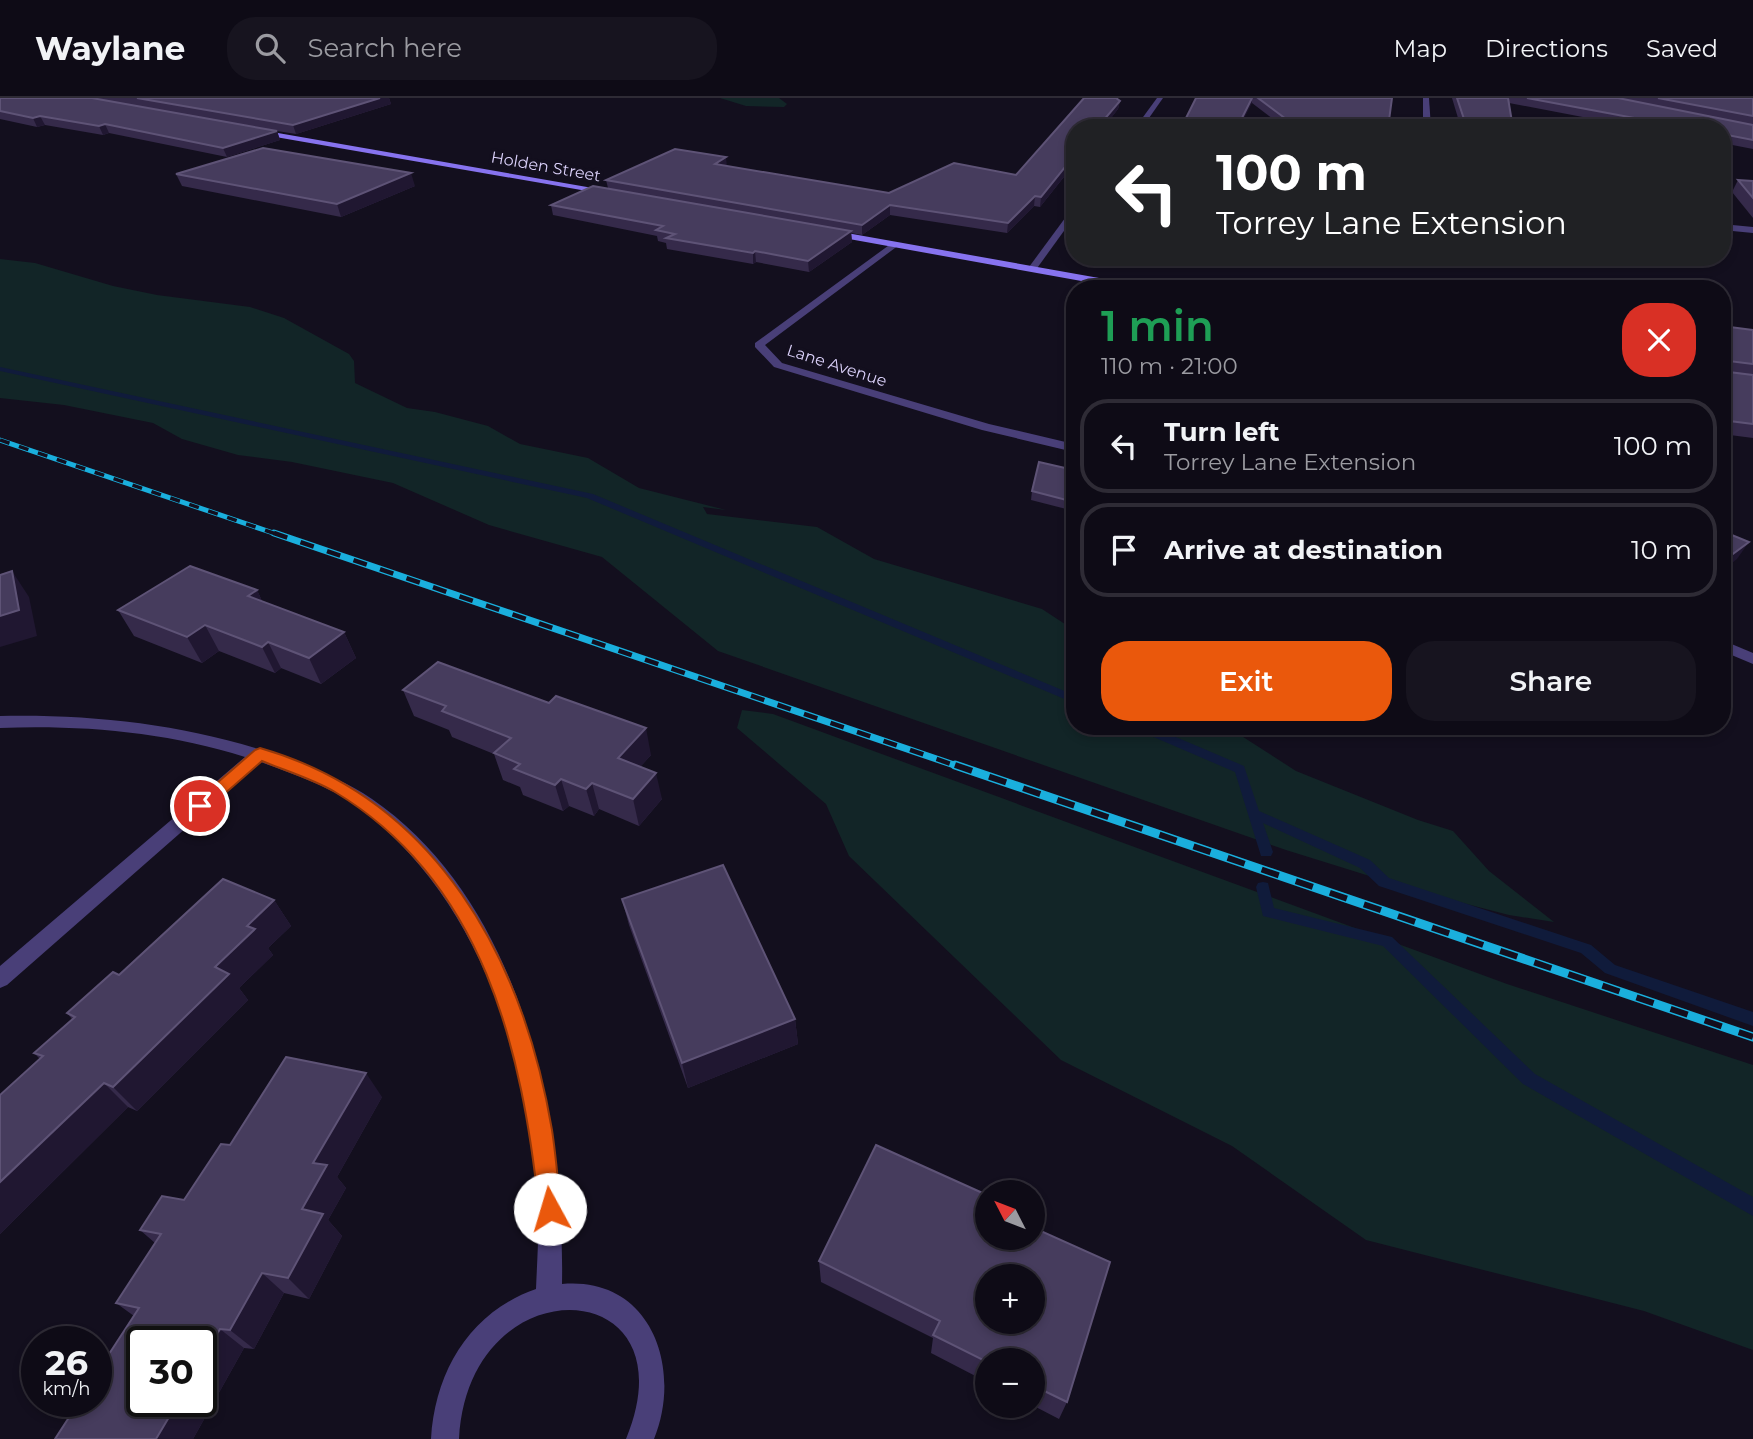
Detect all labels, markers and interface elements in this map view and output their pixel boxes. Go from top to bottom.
search box [227,17,717,80]
text: Waylane [35,28,185,68]
icon: search [251,29,289,67]
text: Search here [307,32,462,64]
text: Map [1394,34,1447,63]
text: Directions [1485,34,1608,63]
text: Saved [1646,34,1718,63]
text: 100 m [1216,143,1367,202]
street label: Holden Street [489,147,603,186]
icon: left [1101,147,1192,238]
text: Torrey Lane Extension [1216,203,1567,242]
text: 1 min [1101,300,1214,352]
button: close [1622,303,1696,377]
street label: Lane Avenue [784,340,889,391]
text: 110 m · 21:00 [1101,352,1238,380]
text: Turn left [1164,416,1280,448]
icon: left [1105,427,1143,465]
text: 100 m [1614,430,1692,462]
text: Torrey Lane Extension [1164,448,1416,476]
icon: arrive [1105,531,1143,569]
text: Arrive at destination [1164,534,1443,566]
text: 10 m [1631,534,1692,566]
button: Exit [1101,641,1392,721]
button: Share [1406,641,1696,721]
pin [170,776,230,836]
icon: arrive [181,787,219,825]
position arrow [513,1172,587,1246]
north arrow [975,1180,1045,1250]
map controls [975,1180,1045,1418]
button: + [975,1264,1045,1334]
speed limit sign: 30 [126,1326,217,1417]
text: 26 [45,1341,88,1384]
button: − [975,1348,1045,1418]
text: km/h [42,1378,91,1400]

